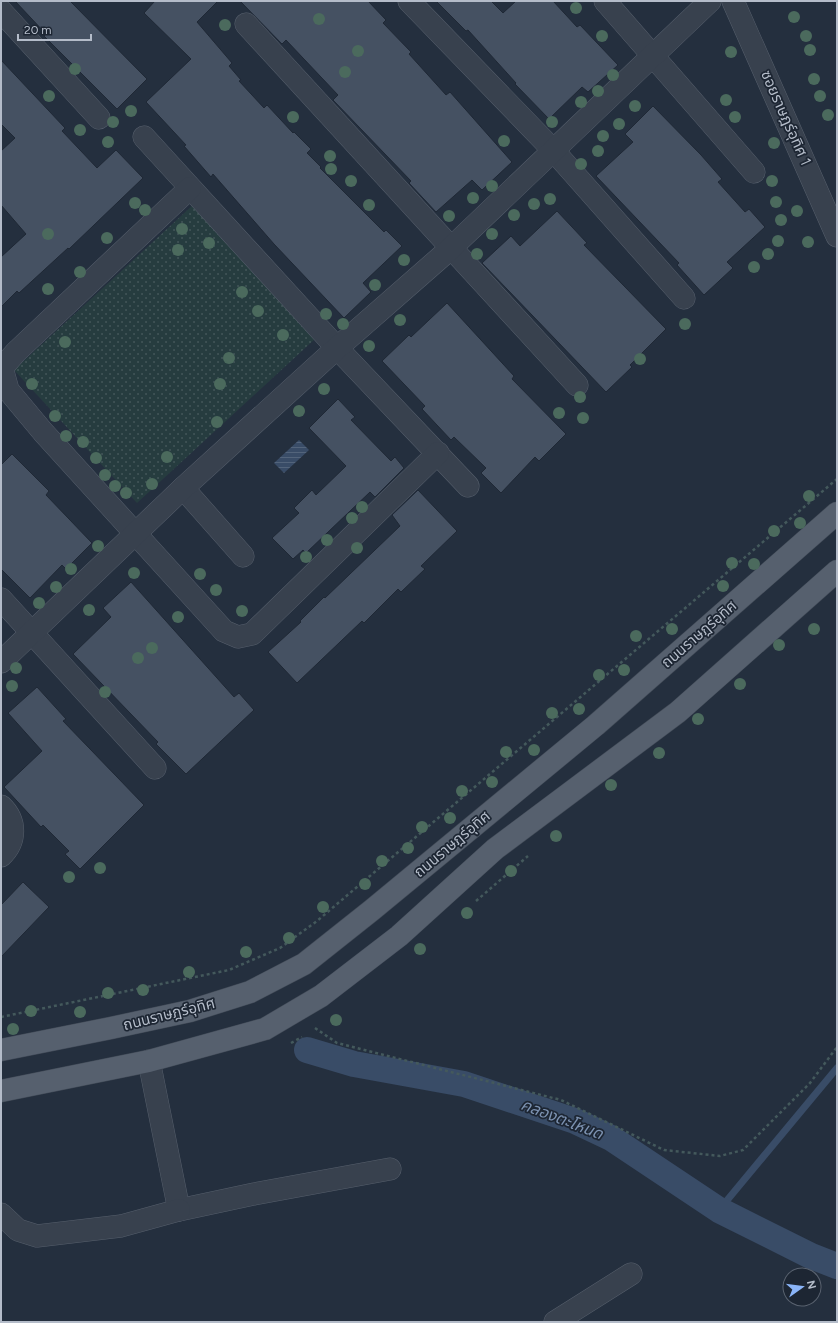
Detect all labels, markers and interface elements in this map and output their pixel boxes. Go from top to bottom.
scale bar [18,16,91,42]
text: 20 m [24,23,52,37]
street label: ซอยราษฎร์อุทิศ 1 [757,68,815,168]
street label: ถนนราษฎร์อุทิศ [658,596,740,672]
street label: ถนนราษฎร์อุทิศ [410,807,494,881]
street label: ถนนราษฎร์อุทิศ [121,994,217,1034]
water label: คลองตะโหนด [518,1095,607,1144]
north arrow [782,1267,822,1307]
text: N [804,1279,819,1290]

